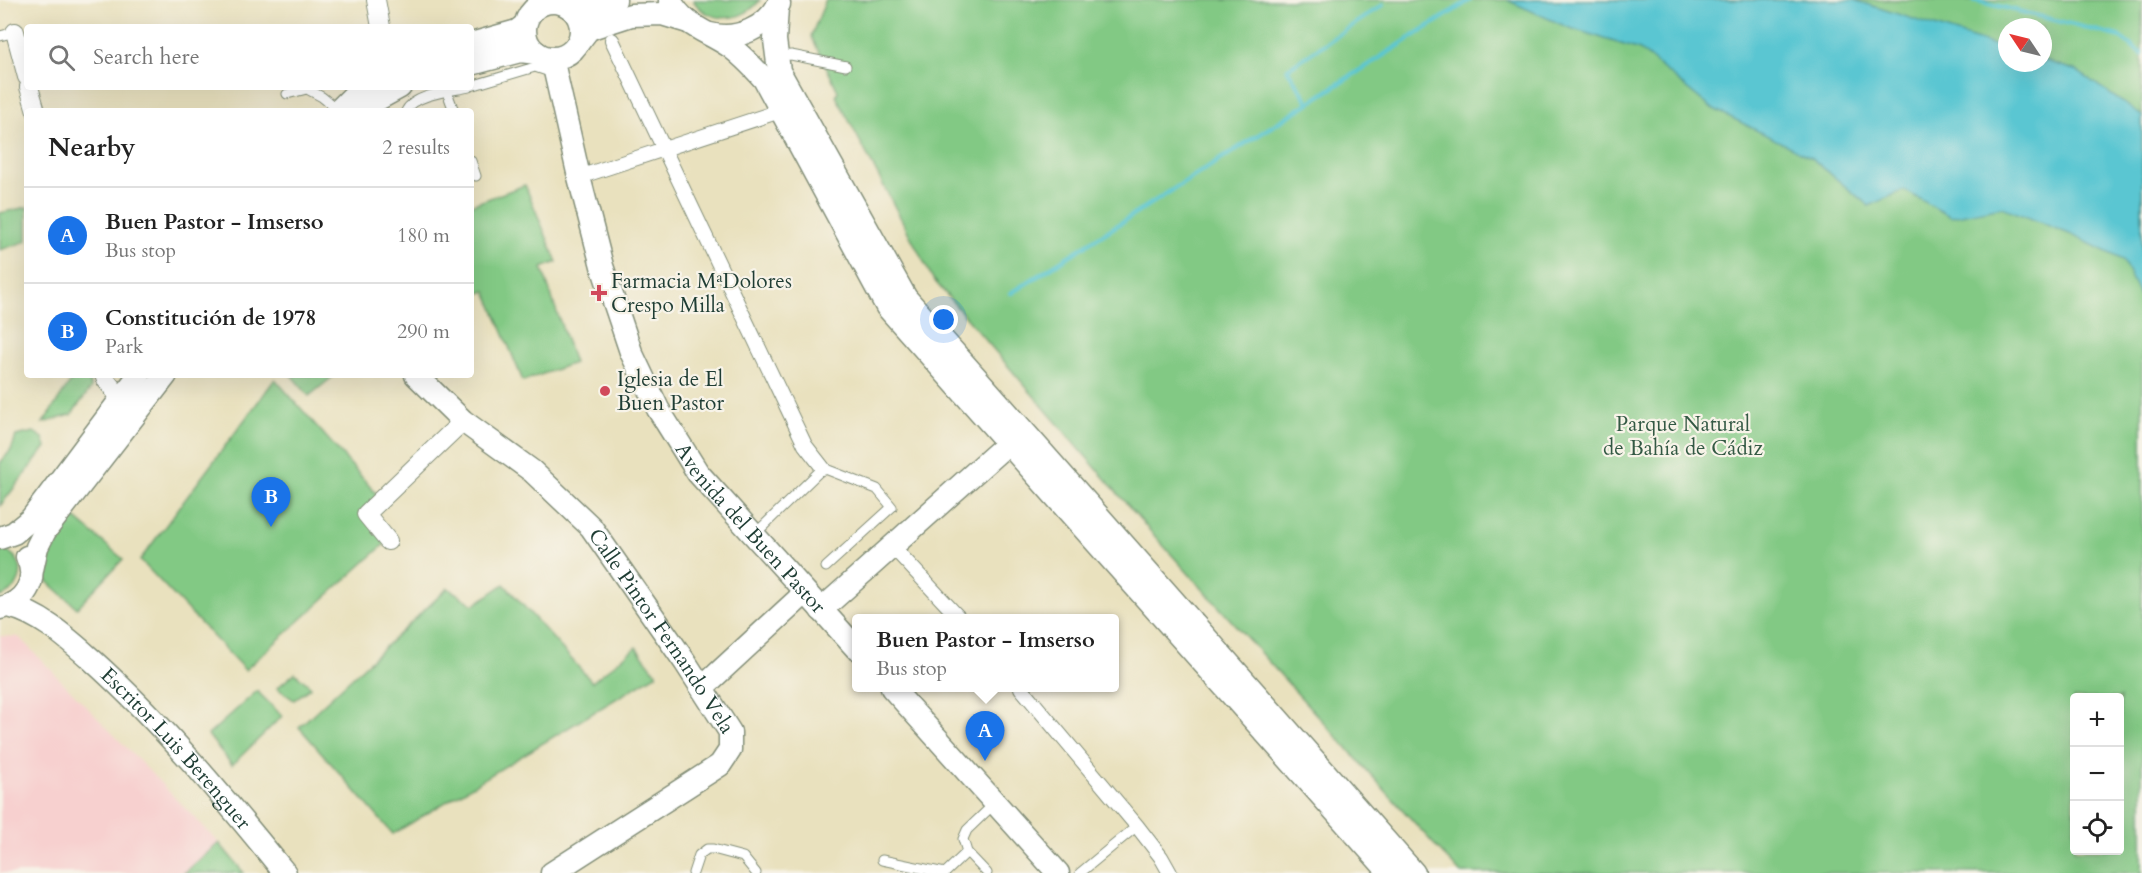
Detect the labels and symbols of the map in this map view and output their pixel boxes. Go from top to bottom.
north arrow [1998,18,2052,72]
place label: Farmacia MªDolores Crespo Milla [611,267,792,320]
marker: Farmacia MªDolores Crespo Milla [592,286,606,300]
your location [929,305,958,334]
place label: Iglesia de El Buen Pastor [617,365,724,418]
marker: Iglesia de El Buen Pastor [598,384,612,398]
park label: Parque Natural de Bahía de Cádiz [1603,410,1764,463]
street label: Avenida del Buen Pastor [668,437,832,620]
pin: B [252,478,290,527]
street label: Calle Pintor Fernando Vela [581,523,741,739]
street label: Escritor Luis Berenguer [94,661,258,836]
pin: A [966,712,1004,761]

